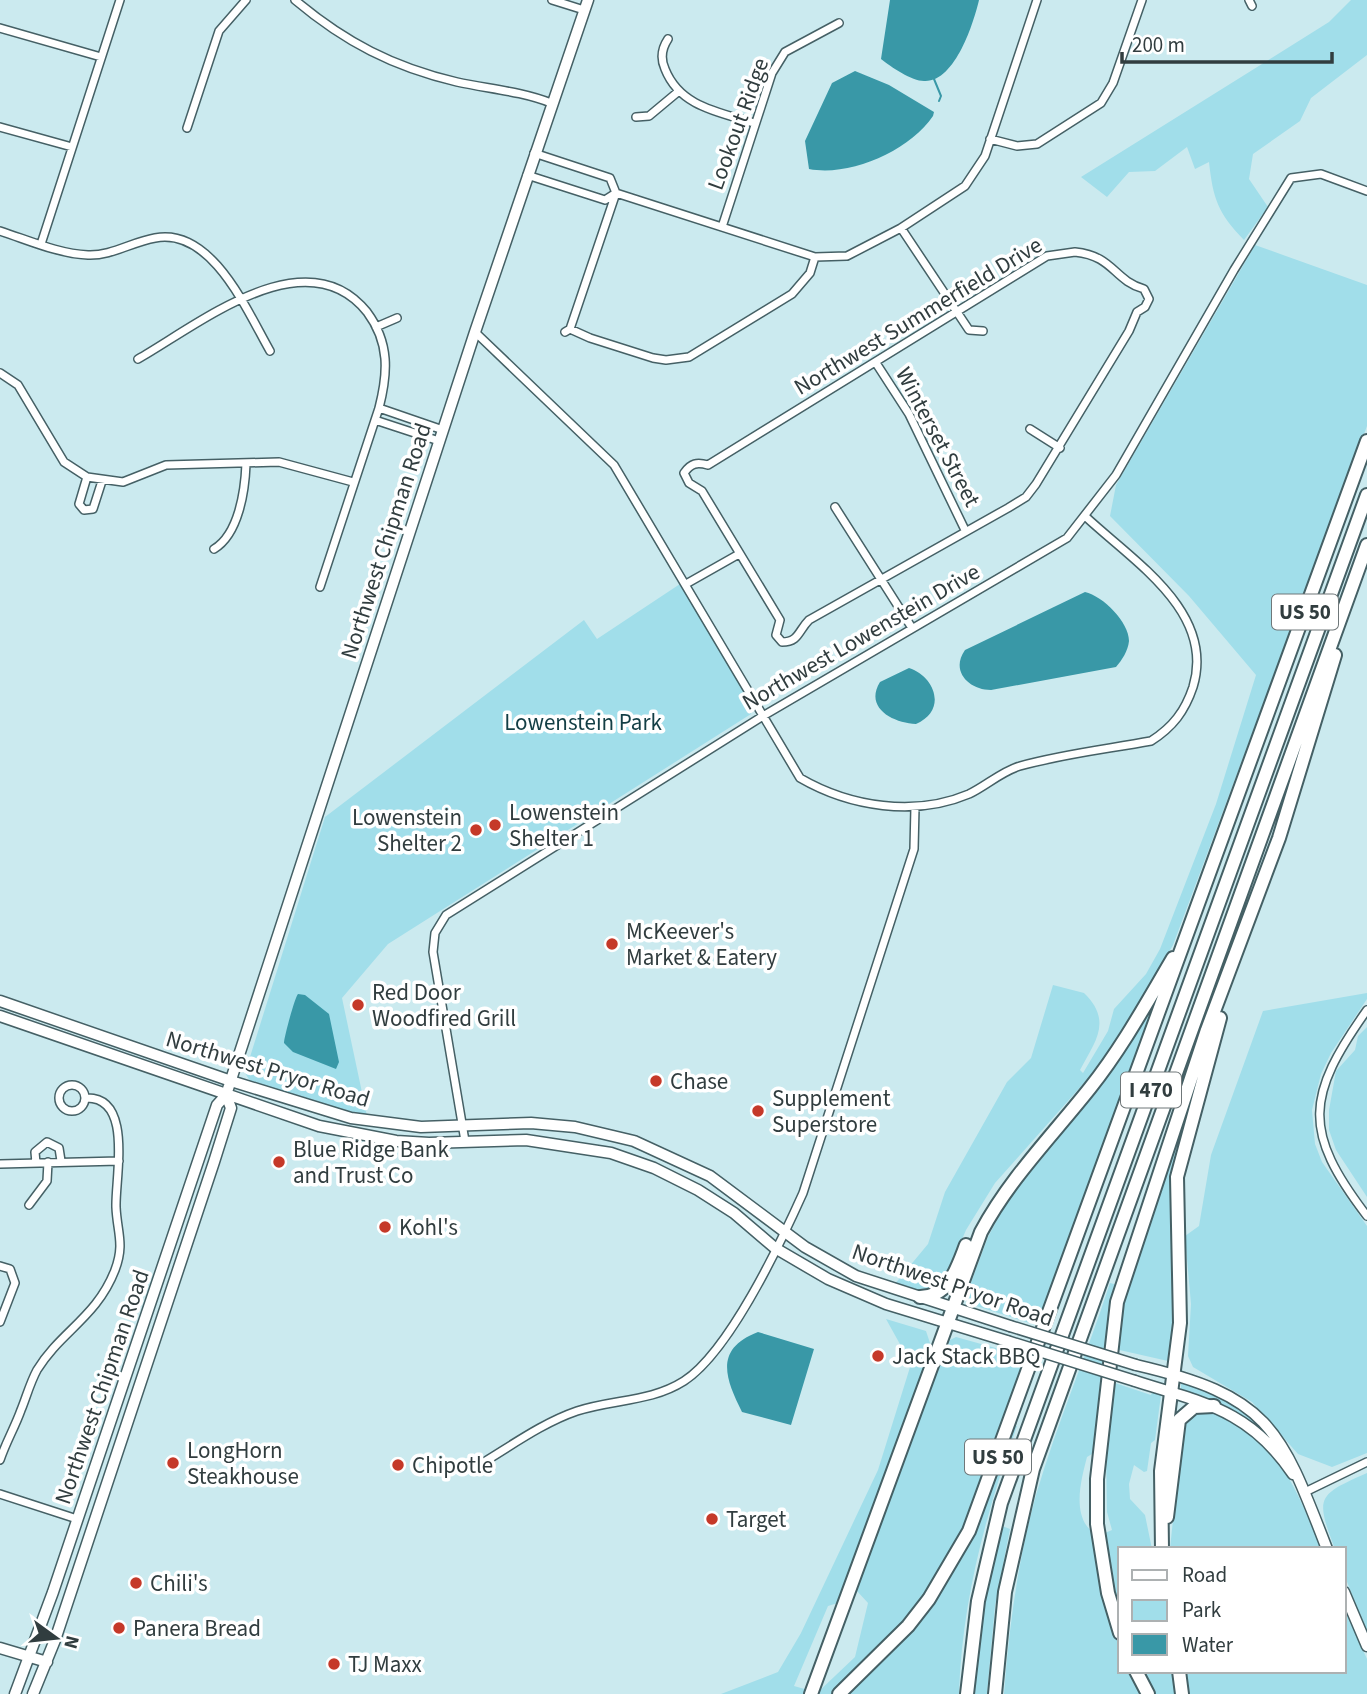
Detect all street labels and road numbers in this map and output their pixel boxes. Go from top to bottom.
street label: Lookout Ridge [699,53,777,195]
street label: Northwest Summerfield Drive [788,229,1048,403]
street label: Winterset Street [887,361,989,513]
street label: Northwest Chipman Road [332,419,440,663]
street label: Northwest Lowenstein Drive [736,555,986,719]
road number: US 50 [1272,594,1338,630]
street label: Northwest Pryor Road [162,1022,374,1116]
road number: I 470 [1121,1072,1181,1108]
street label: Northwest Pryor Road [848,1235,1058,1335]
street label: Northwest Chipman Road [46,1265,158,1509]
road number: US 50 [965,1440,1031,1474]

